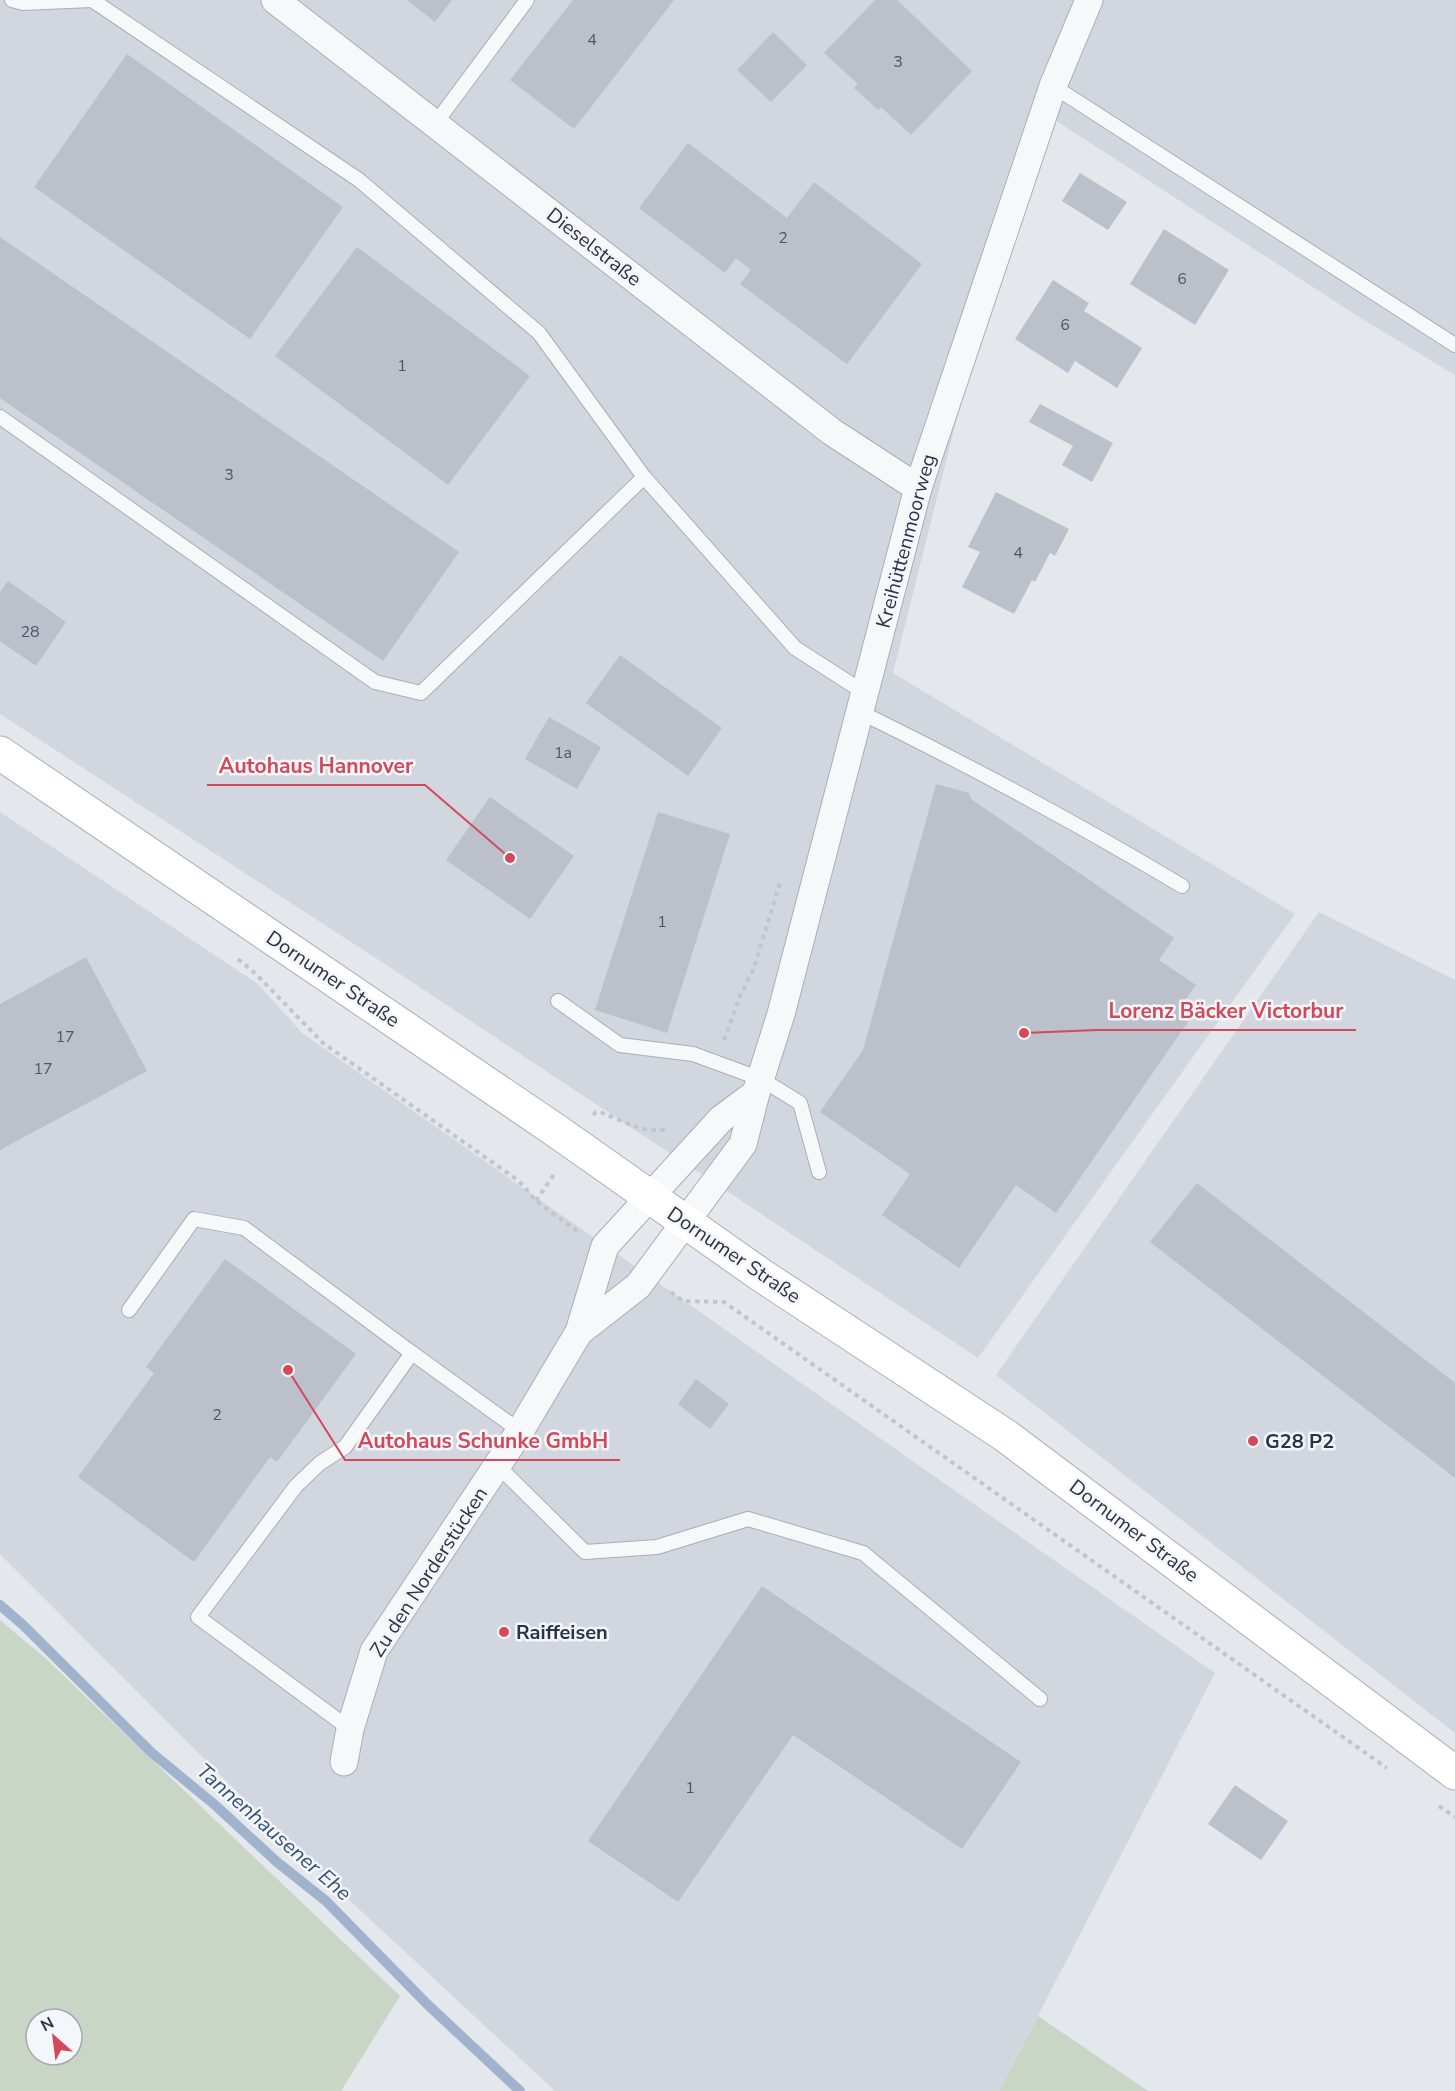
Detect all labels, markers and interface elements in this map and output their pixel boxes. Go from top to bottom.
house number: 4 [587,29,597,51]
house number: 3 [893,51,903,73]
street label: Dieselstraße [541,201,647,293]
house number: 2 [778,227,788,249]
house number: 6 [1177,268,1187,290]
house number: 6 [1060,314,1070,336]
house number: 1 [397,355,407,377]
street label: Kreihüttenmoorweg [870,451,942,631]
house number: 3 [224,464,234,486]
house number: 4 [1013,542,1023,564]
house number: 28 [20,621,40,643]
house number: 1a [554,742,572,764]
callout: Autohaus Hannover [207,746,425,785]
text: Autohaus Hannover [219,752,414,780]
house number: 1 [657,911,667,933]
street label: Dornumer Straße [261,924,405,1034]
callout: Lorenz Bäcker Victorbur [1097,991,1356,1030]
text: Lorenz Bäcker Victorbur [1109,997,1344,1025]
house number: 17 [55,1026,75,1048]
house number: 17 [33,1058,53,1080]
street label: Dornumer Straße [662,1200,806,1310]
house number: 2 [212,1404,222,1426]
callout: Autohaus Schunke GmbH [345,1421,620,1460]
text: Autohaus Schunke GmbH [358,1427,608,1455]
place label: G28 P2 [1265,1428,1334,1455]
marker: G28 P2 [1246,1434,1260,1448]
street label: Dornumer Straße [1064,1473,1204,1589]
street label: Zu den Norderstücken [364,1482,494,1662]
place label: Raiffeisen [516,1619,608,1646]
marker: Raiffeisen [497,1625,511,1639]
water label: Tannenhausener Ehe [191,1757,357,1907]
house number: 1 [685,1777,695,1799]
north arrow [24,2007,84,2067]
text: N [37,2012,58,2037]

